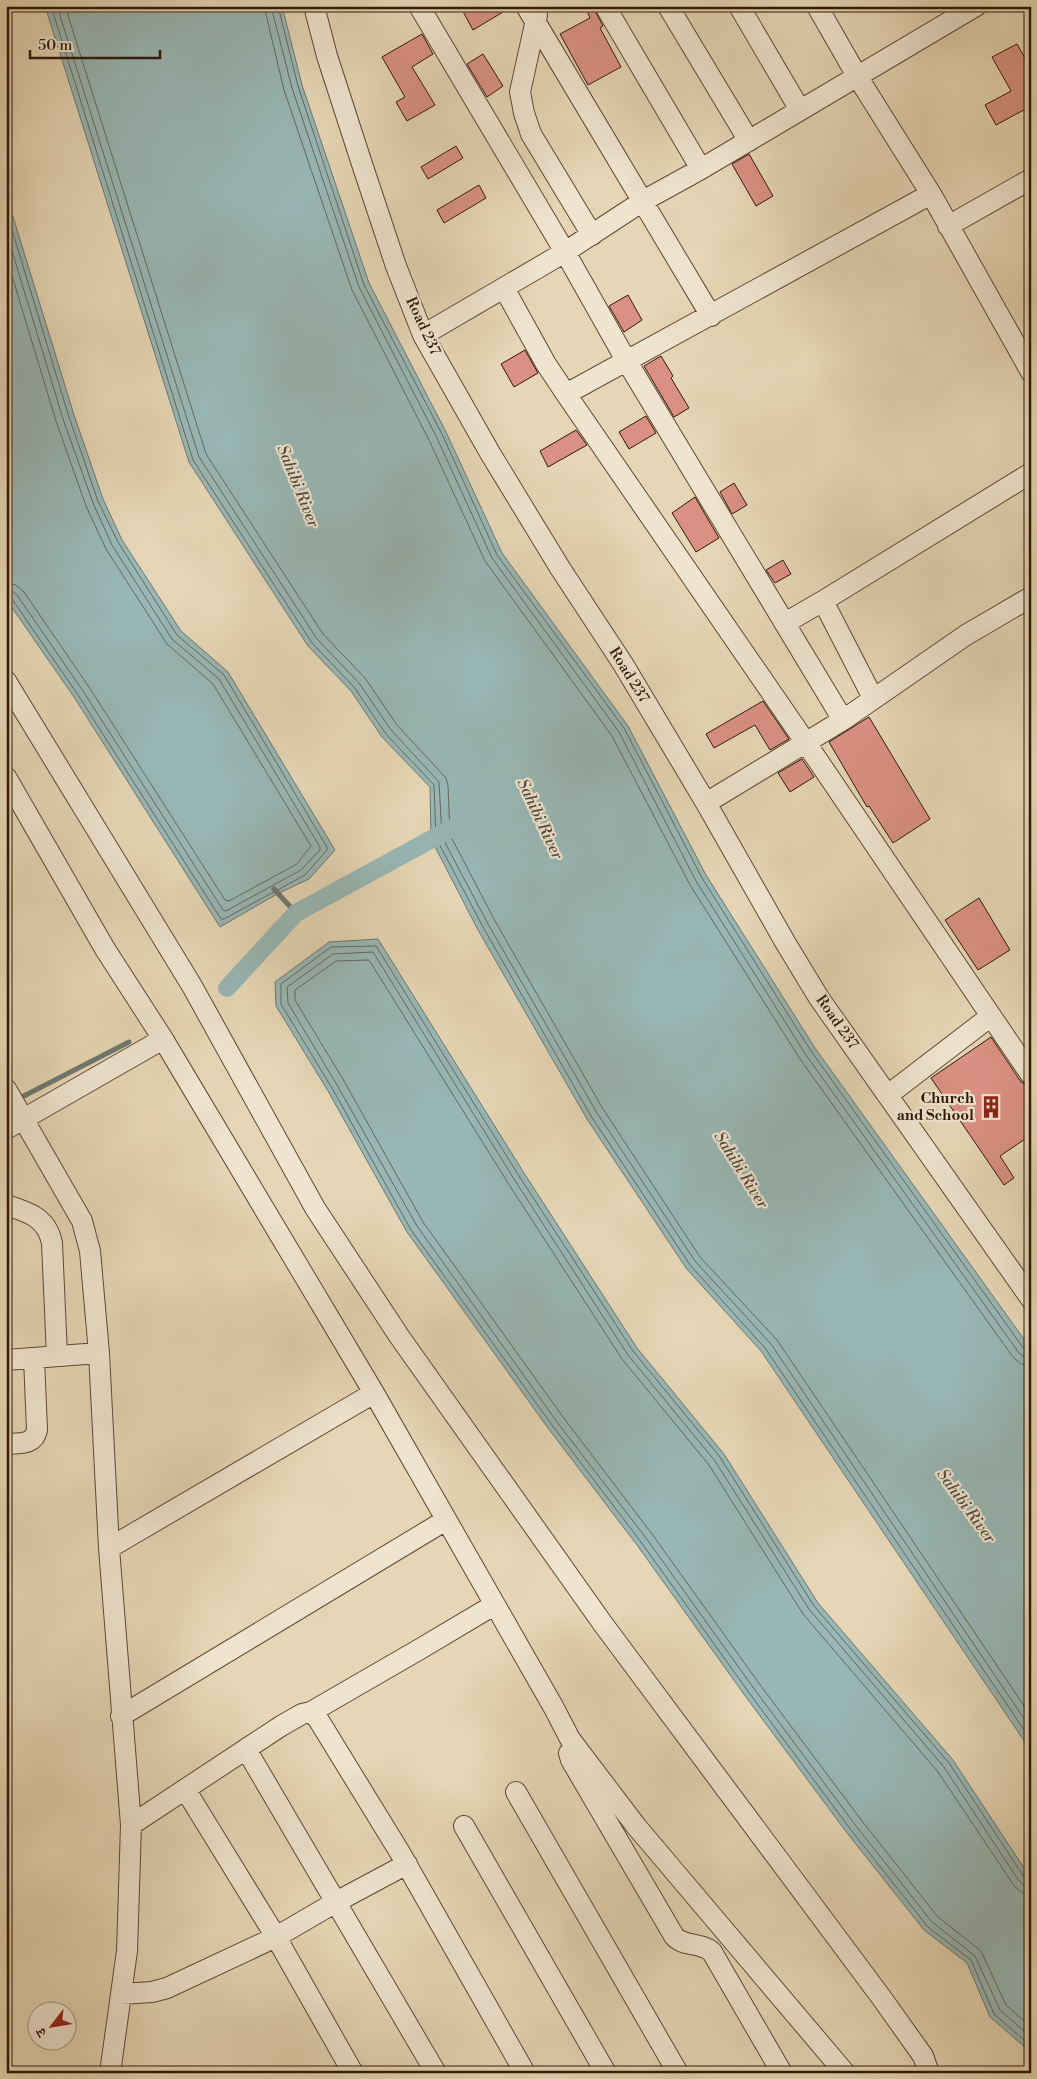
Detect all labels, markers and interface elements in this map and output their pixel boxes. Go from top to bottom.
scale bar [30,28,160,60]
text: 50 m [38,36,72,55]
street label: Road 237 [401,294,445,358]
water label: Sahibi River [272,442,324,531]
street label: Road 237 [605,644,654,707]
water label: Sahibi River [513,775,568,864]
street label: Road 237 [811,991,863,1053]
place label: Church and School [897,1089,975,1125]
building icon: Church and School [978,1094,1004,1120]
water label: Sahibi River [709,1128,773,1213]
water label: Sahibi River [932,1465,1000,1548]
north arrow [28,2002,78,2052]
text: उ [32,2024,52,2041]

